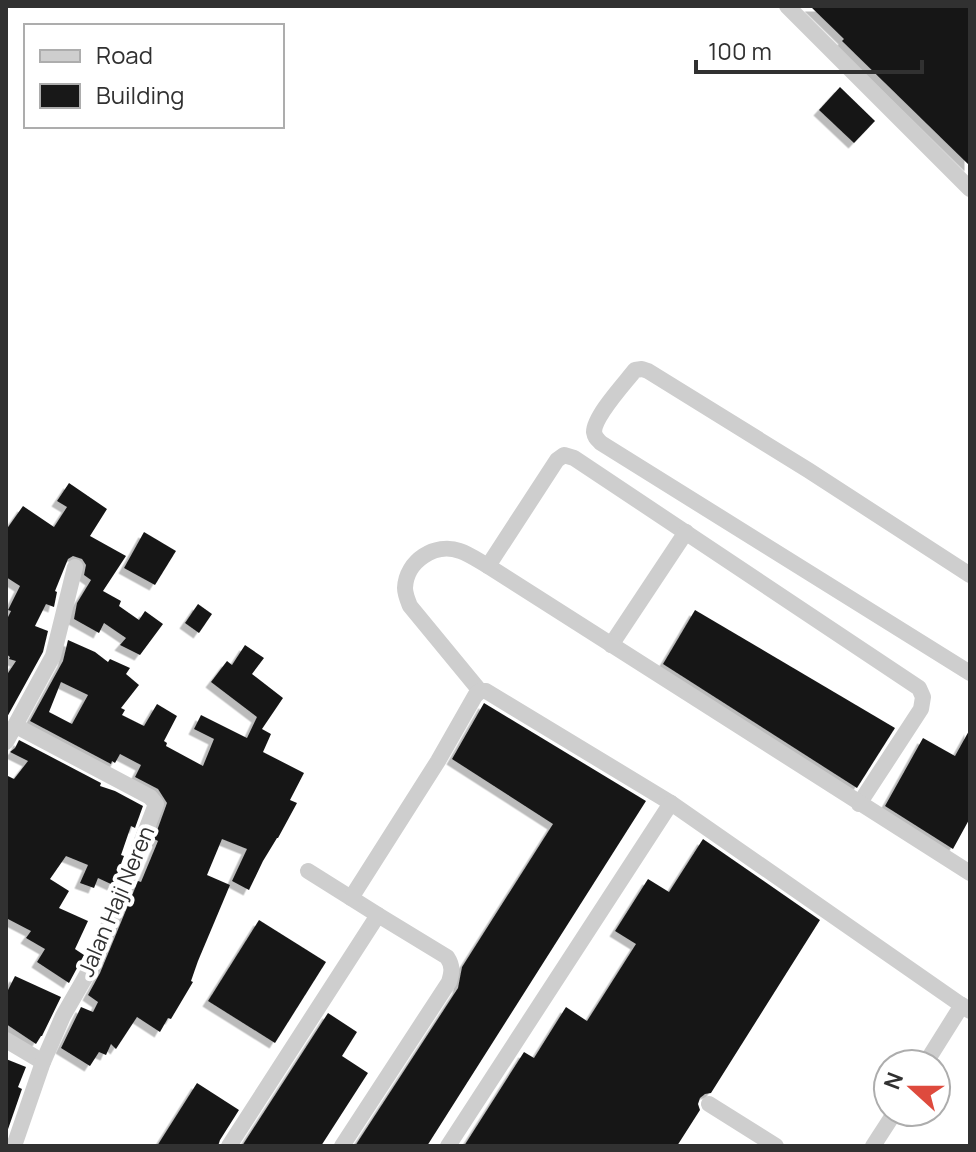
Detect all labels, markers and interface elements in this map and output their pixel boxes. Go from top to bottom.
legend [24,24,284,128]
scale bar [696,24,922,74]
text: 100 m [708,34,772,67]
text: Road [96,38,153,71]
text: Building [96,78,184,111]
street label: Jalan Haji Neren [71,821,161,981]
north arrow [872,1048,952,1128]
text: N [876,1068,910,1094]

